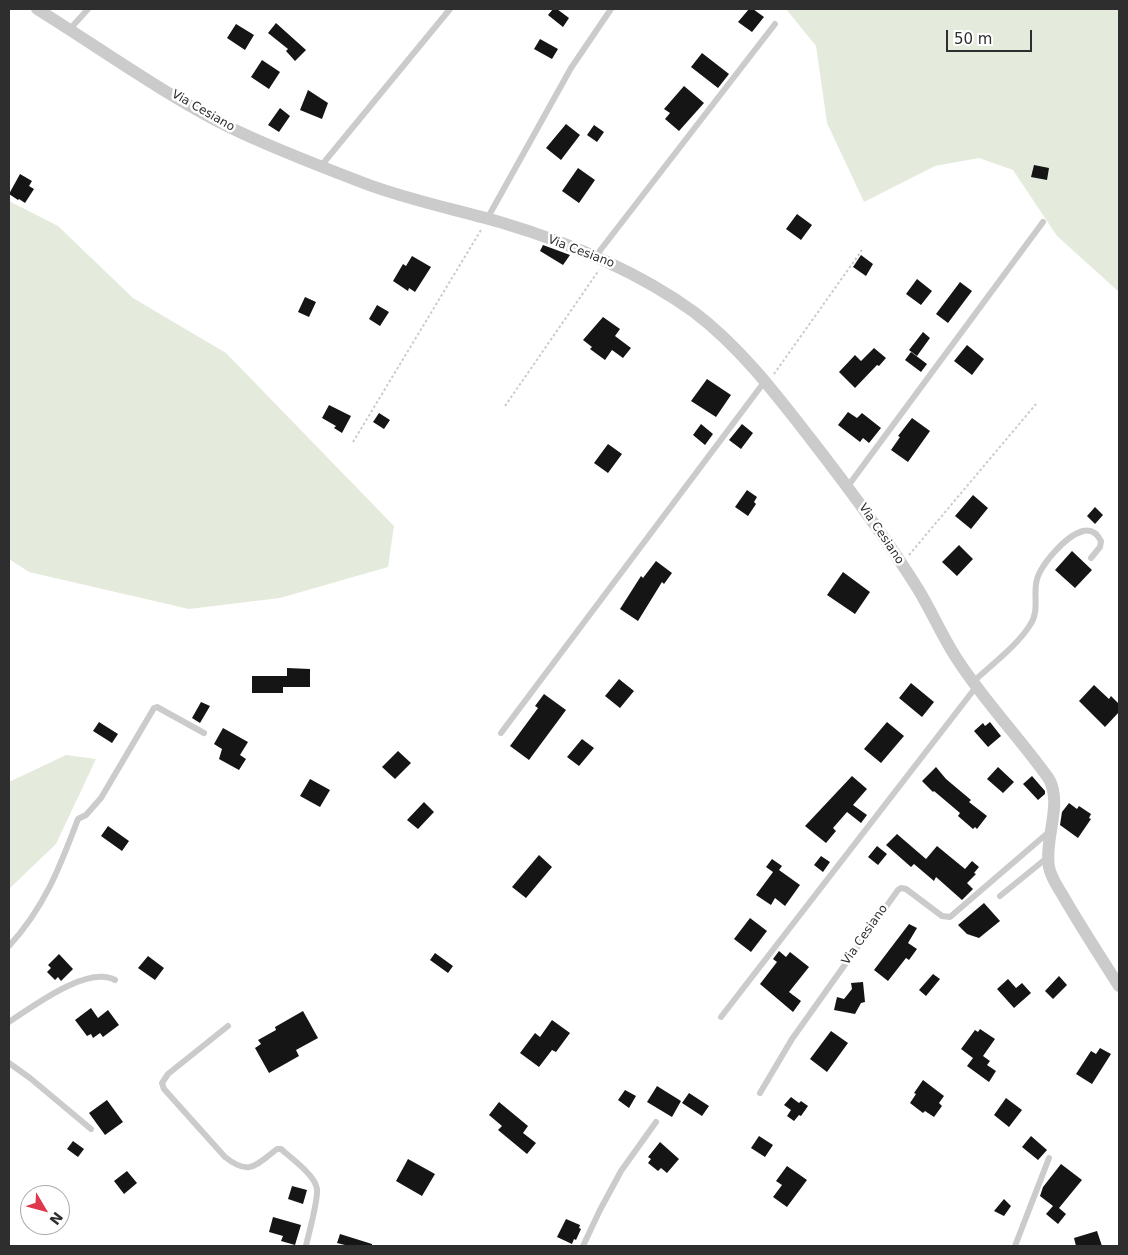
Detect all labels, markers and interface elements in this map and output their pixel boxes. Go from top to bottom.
scale bar [948,20,1034,52]
text: 50 m [954,30,992,48]
street label: Via Cesiano [169,87,237,135]
street label: Via Cesiano [546,233,616,271]
street label: Via Cesiano [855,501,907,567]
street label: Via Cesiano [839,902,891,968]
north arrow [20,1185,70,1235]
text: N [46,1209,66,1228]

